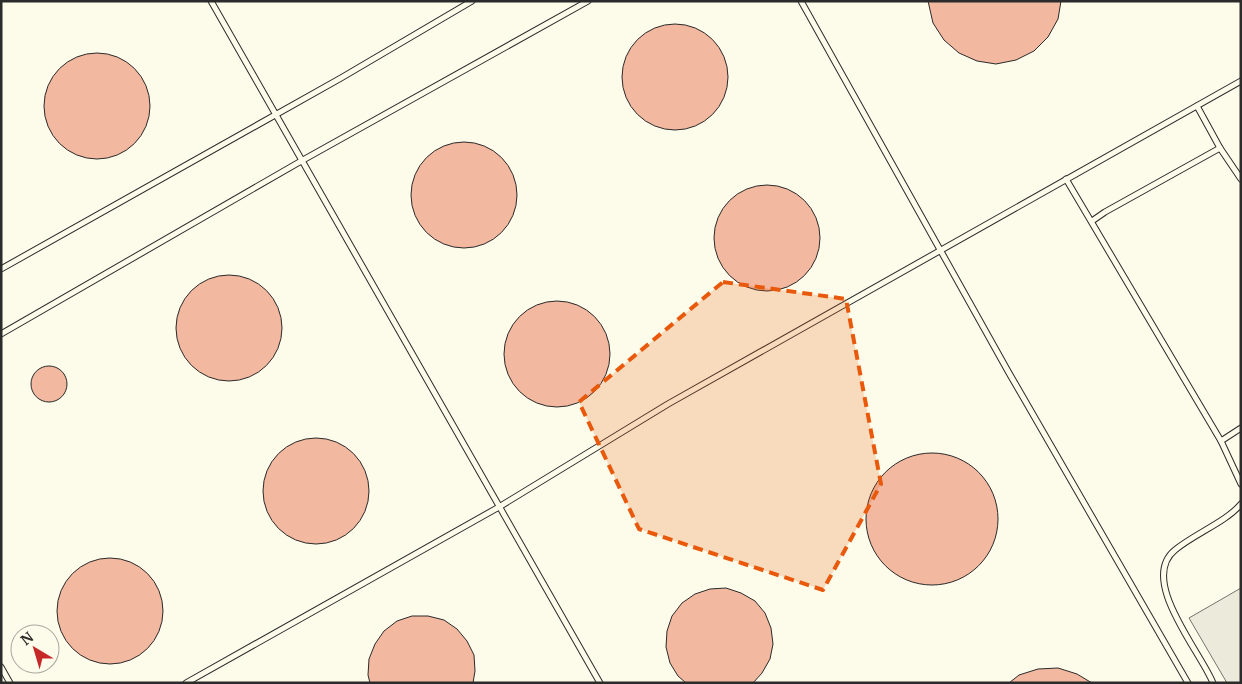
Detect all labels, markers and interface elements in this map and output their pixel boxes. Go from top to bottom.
north arrow [10,624,60,674]
text: N [17,628,37,649]

